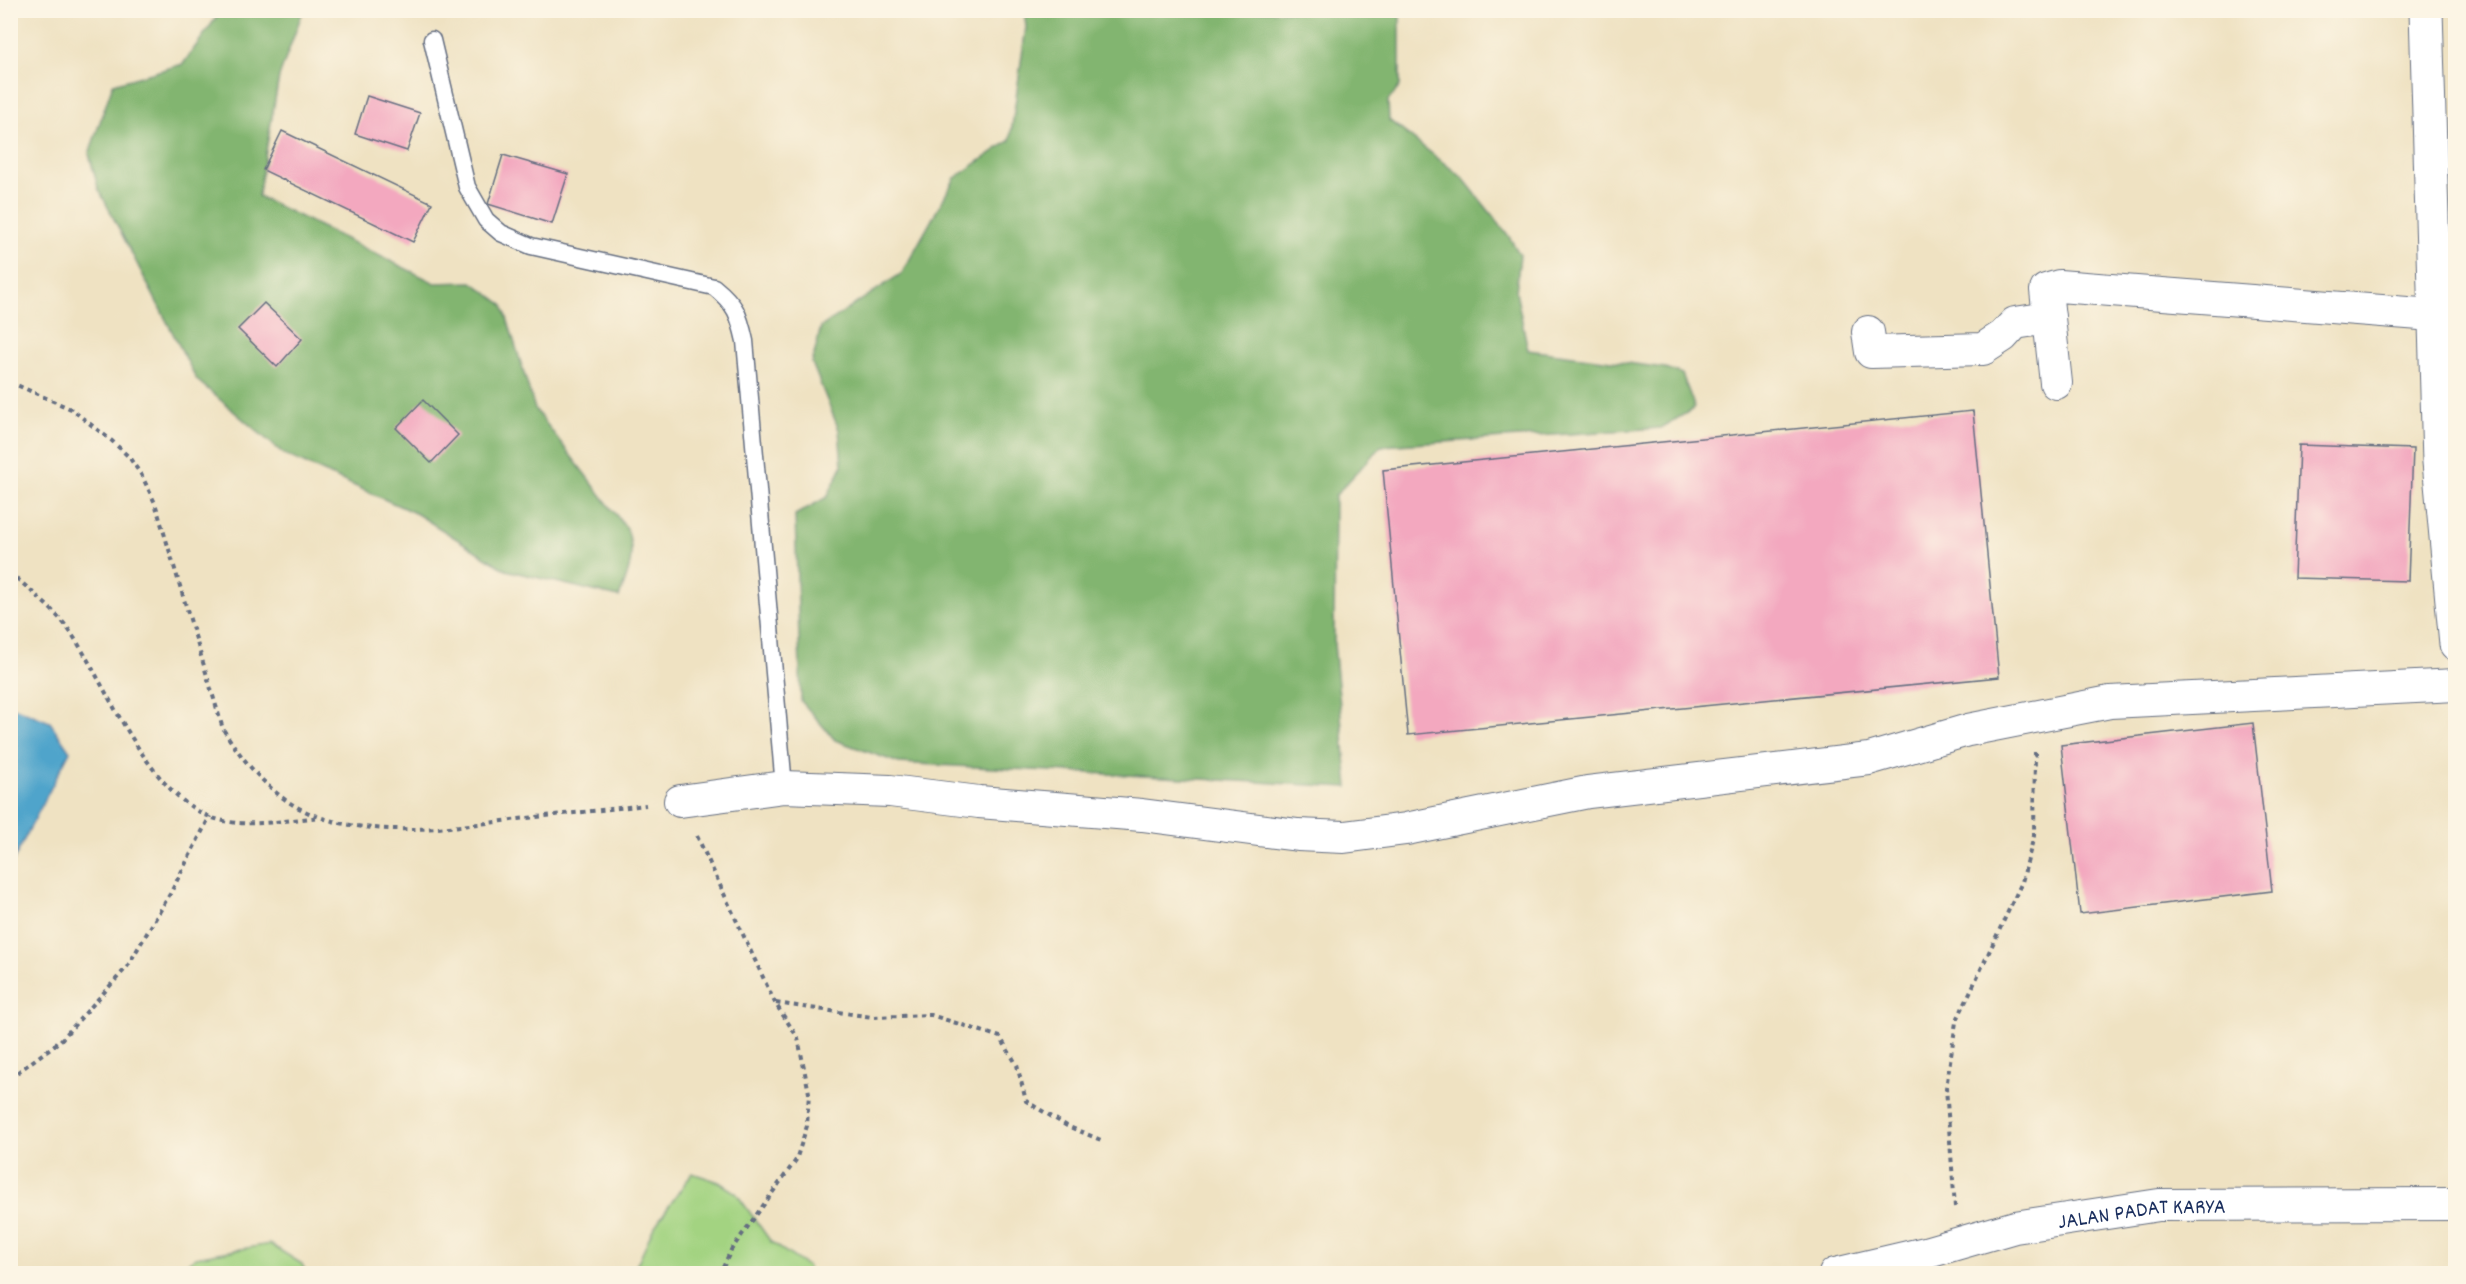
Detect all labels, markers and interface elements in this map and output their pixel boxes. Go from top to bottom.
street label: JALAN PADAT KARYA [2056,1193,2226,1239]

